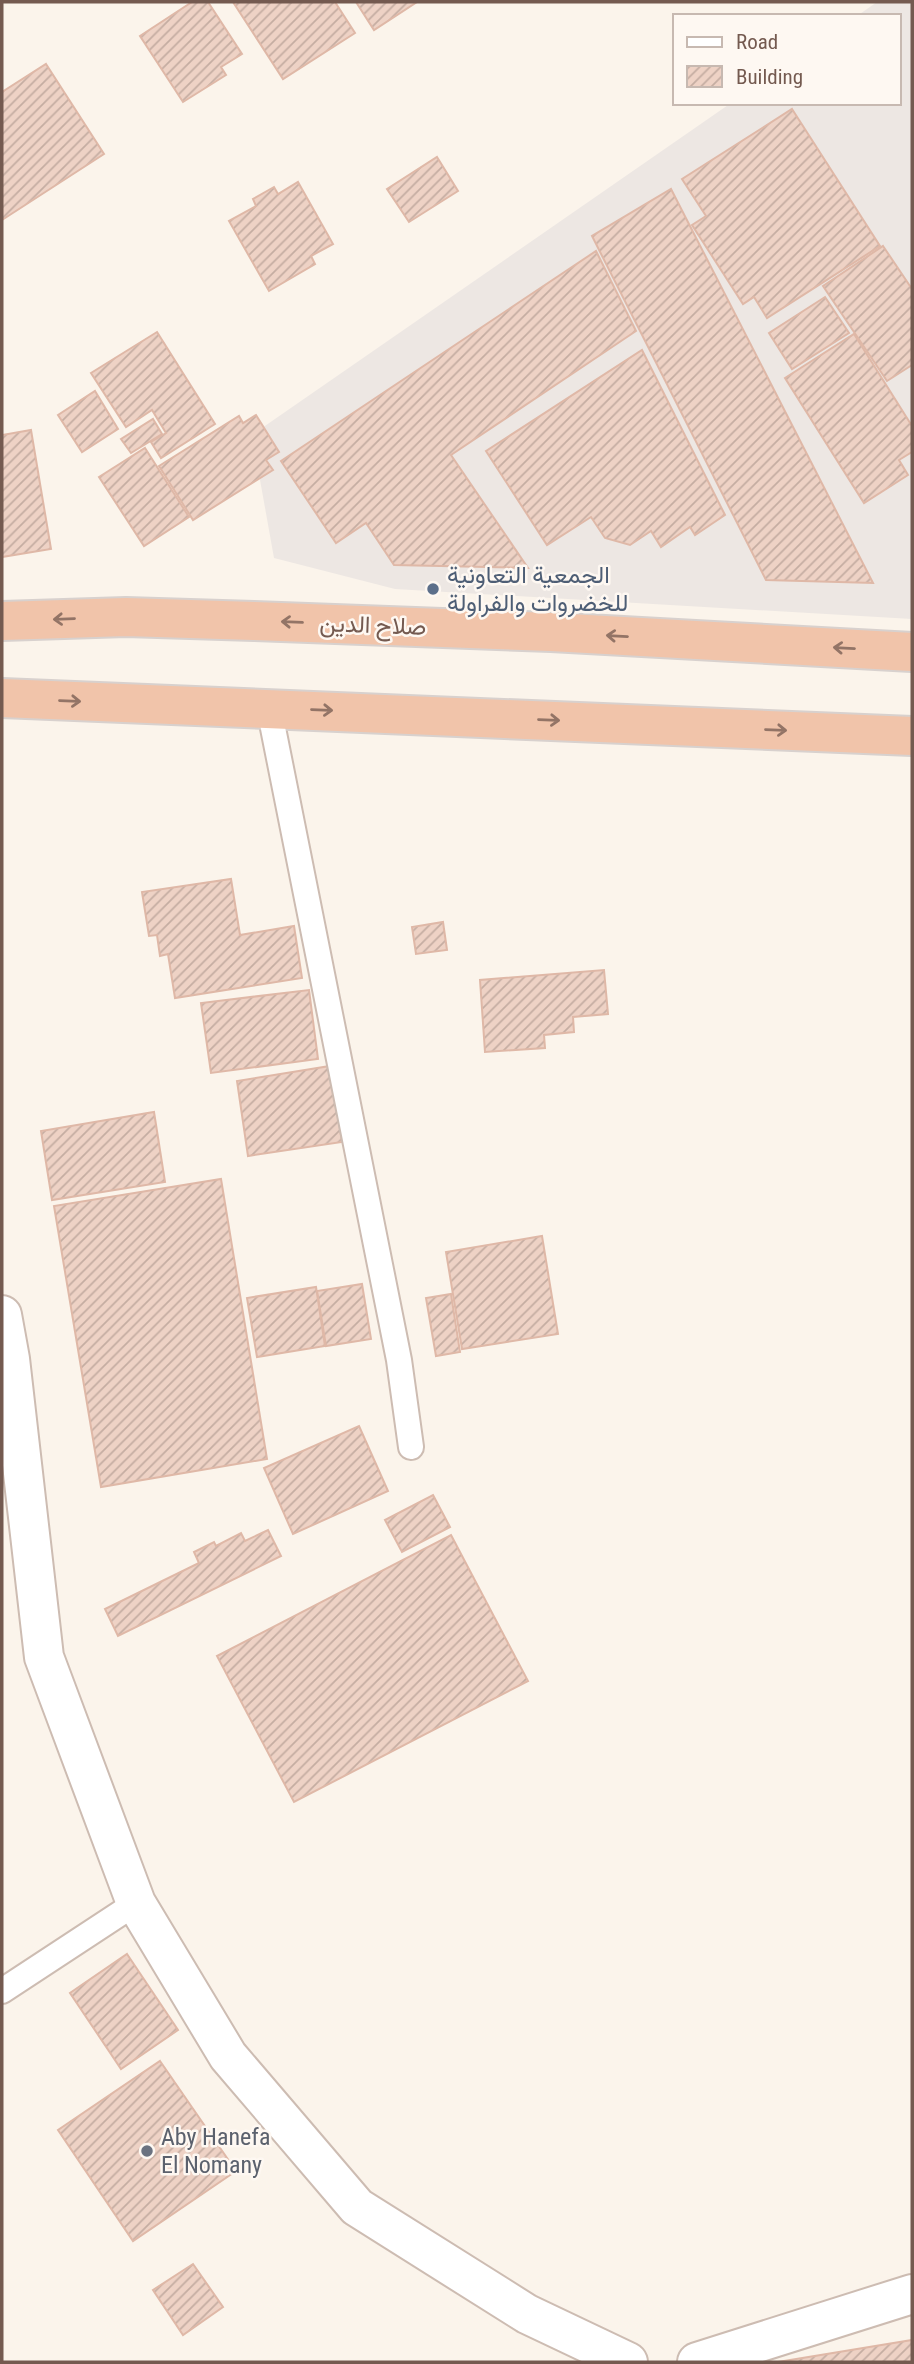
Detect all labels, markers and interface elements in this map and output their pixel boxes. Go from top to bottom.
legend [673,14,900,105]
text: Road [736,30,778,54]
text: Building [736,65,803,89]
place label: الجمعية التعاونية للخضروات والفراولة [447,561,629,618]
marker: الجمعية التعاونية للخضروات والفراولة [425,581,441,597]
street label: صلاح الدين [319,609,427,643]
one-way arrow [53,613,76,626]
one-way arrow [280,616,303,629]
one-way arrow [606,629,629,642]
one-way arrow [833,641,856,654]
one-way arrow [58,694,81,707]
one-way arrow [310,704,333,717]
one-way arrow [537,714,560,727]
one-way arrow [765,723,788,736]
place label: Aby Hanefa El Nomany [161,2123,270,2179]
marker: Aby Hanefa El Nomany [139,2143,155,2159]

